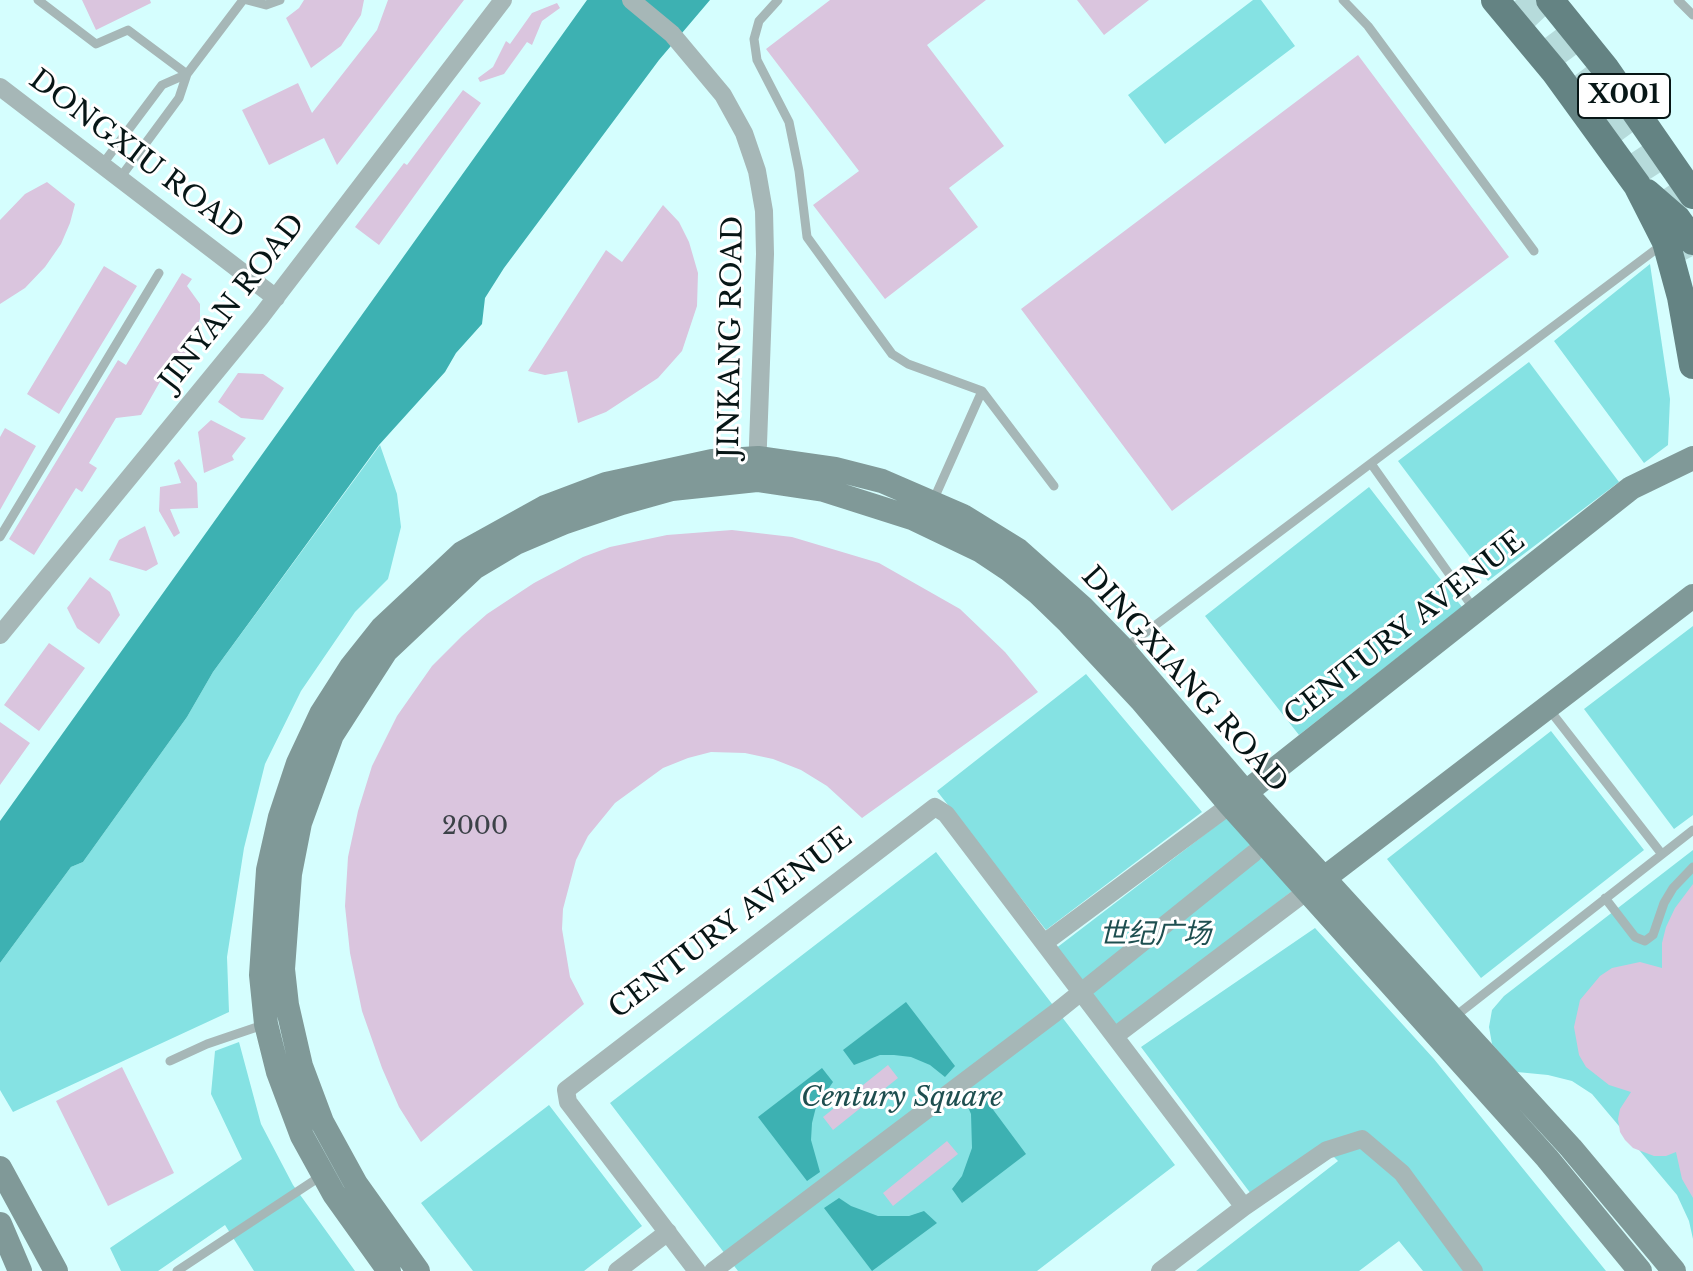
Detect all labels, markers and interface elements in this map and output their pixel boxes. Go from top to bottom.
street label: DONGXIU ROAD [22,63,250,247]
road number: X001 [1578,74,1670,118]
street label: JINYAN ROAD [154,208,312,398]
street label: JINKANG ROAD [713,216,751,458]
street label: CENTURY AVENUE [1278,525,1532,733]
street label: DINGXIANG ROAD [1074,560,1294,800]
house number: 2000 [442,813,508,841]
street label: CENTURY AVENUE [603,822,859,1026]
park label: 世纪广场 [1099,918,1211,952]
park label: Century Square [801,1081,1003,1115]

